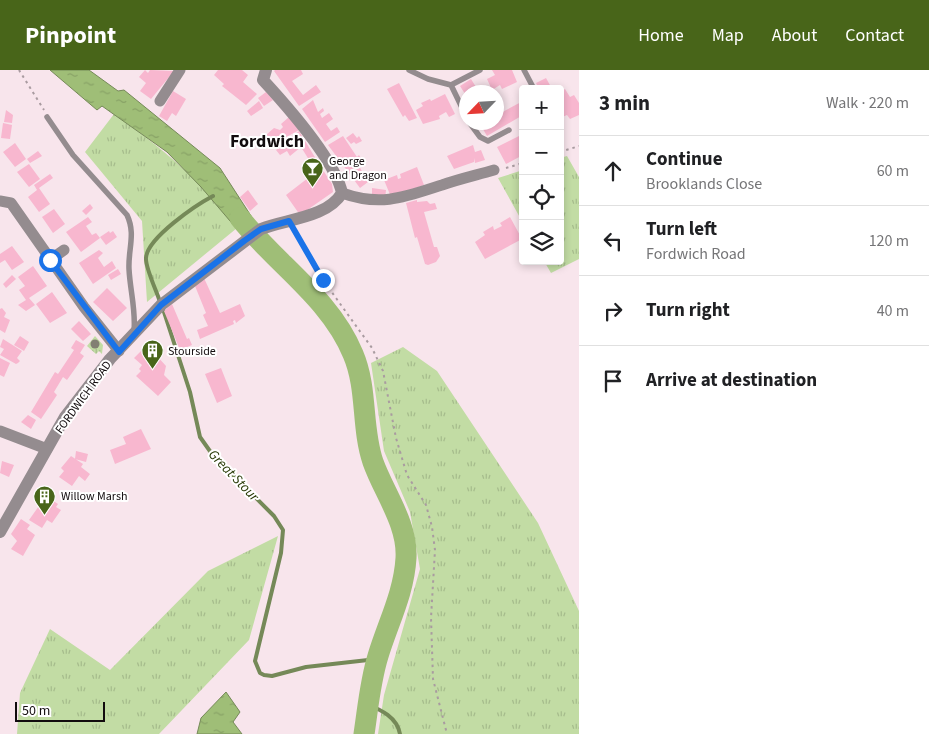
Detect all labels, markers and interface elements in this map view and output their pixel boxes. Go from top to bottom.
text: Pinpoint [25,18,116,53]
text: Home [638,23,684,48]
text: Map [712,23,744,48]
text: About [772,23,817,48]
text: Contact [845,23,904,48]
north arrow [459,85,504,130]
map controls [519,85,564,265]
button: + [519,85,564,130]
text: 3 min [599,88,650,118]
text: Walk · 220 m [826,92,909,114]
district label: Fordwich [230,129,304,154]
button: − [519,130,564,175]
text: Continue [646,146,723,173]
place label: George and Dragon [329,153,387,184]
bar icon: George and Dragon [301,156,325,187]
icon: ahead [599,157,627,185]
text: 60 m [877,160,909,182]
text: Brooklands Close [646,173,762,195]
button: locate [519,175,564,220]
text: Turn left [646,216,717,243]
button: layers [519,220,564,265]
icon: left [599,227,627,255]
text: 120 m [869,230,909,252]
text: Fordwich Road [646,243,746,265]
route start [39,249,62,272]
route end [312,269,335,292]
icon: right [599,297,627,325]
text: Turn right [646,297,730,324]
text: 40 m [877,300,909,322]
building icon: Stourside [140,339,164,370]
place label: Stourside [168,343,216,360]
street label: FORDWICH ROAD [51,357,116,437]
icon: arrive [599,367,627,395]
text: Arrive at destination [646,367,817,394]
water label: Great Stour [203,445,264,507]
building icon: Willow Marsh [33,484,57,515]
place label: Willow Marsh [61,488,127,505]
scale bar [15,699,105,722]
text: 50 m [22,701,50,721]

